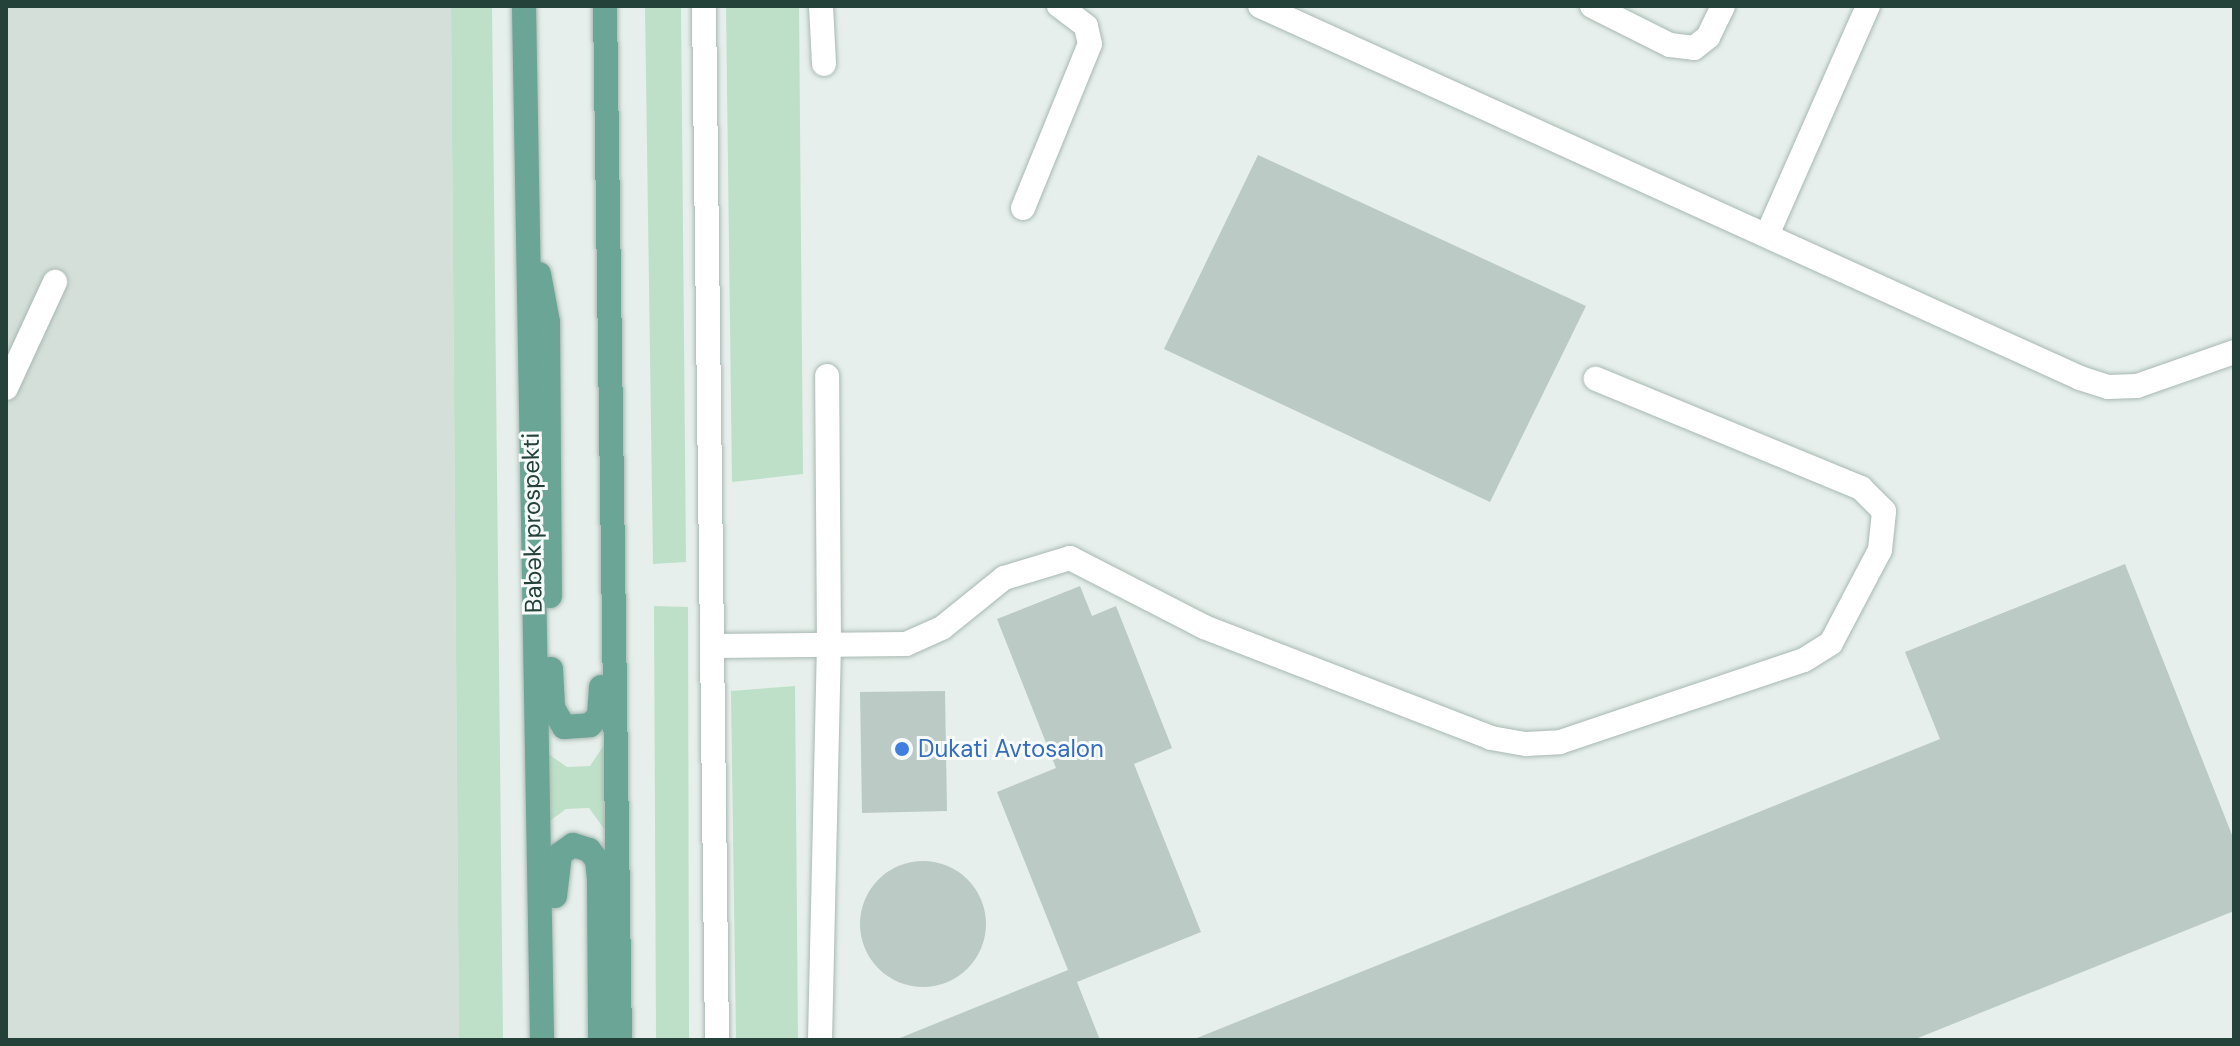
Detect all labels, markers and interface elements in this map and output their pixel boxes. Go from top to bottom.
street label: Babək prospekti [516,433,548,613]
place label: Dukati Avtosalon [918,735,1104,763]
marker: Dukati Avtosalon [893,740,911,758]

